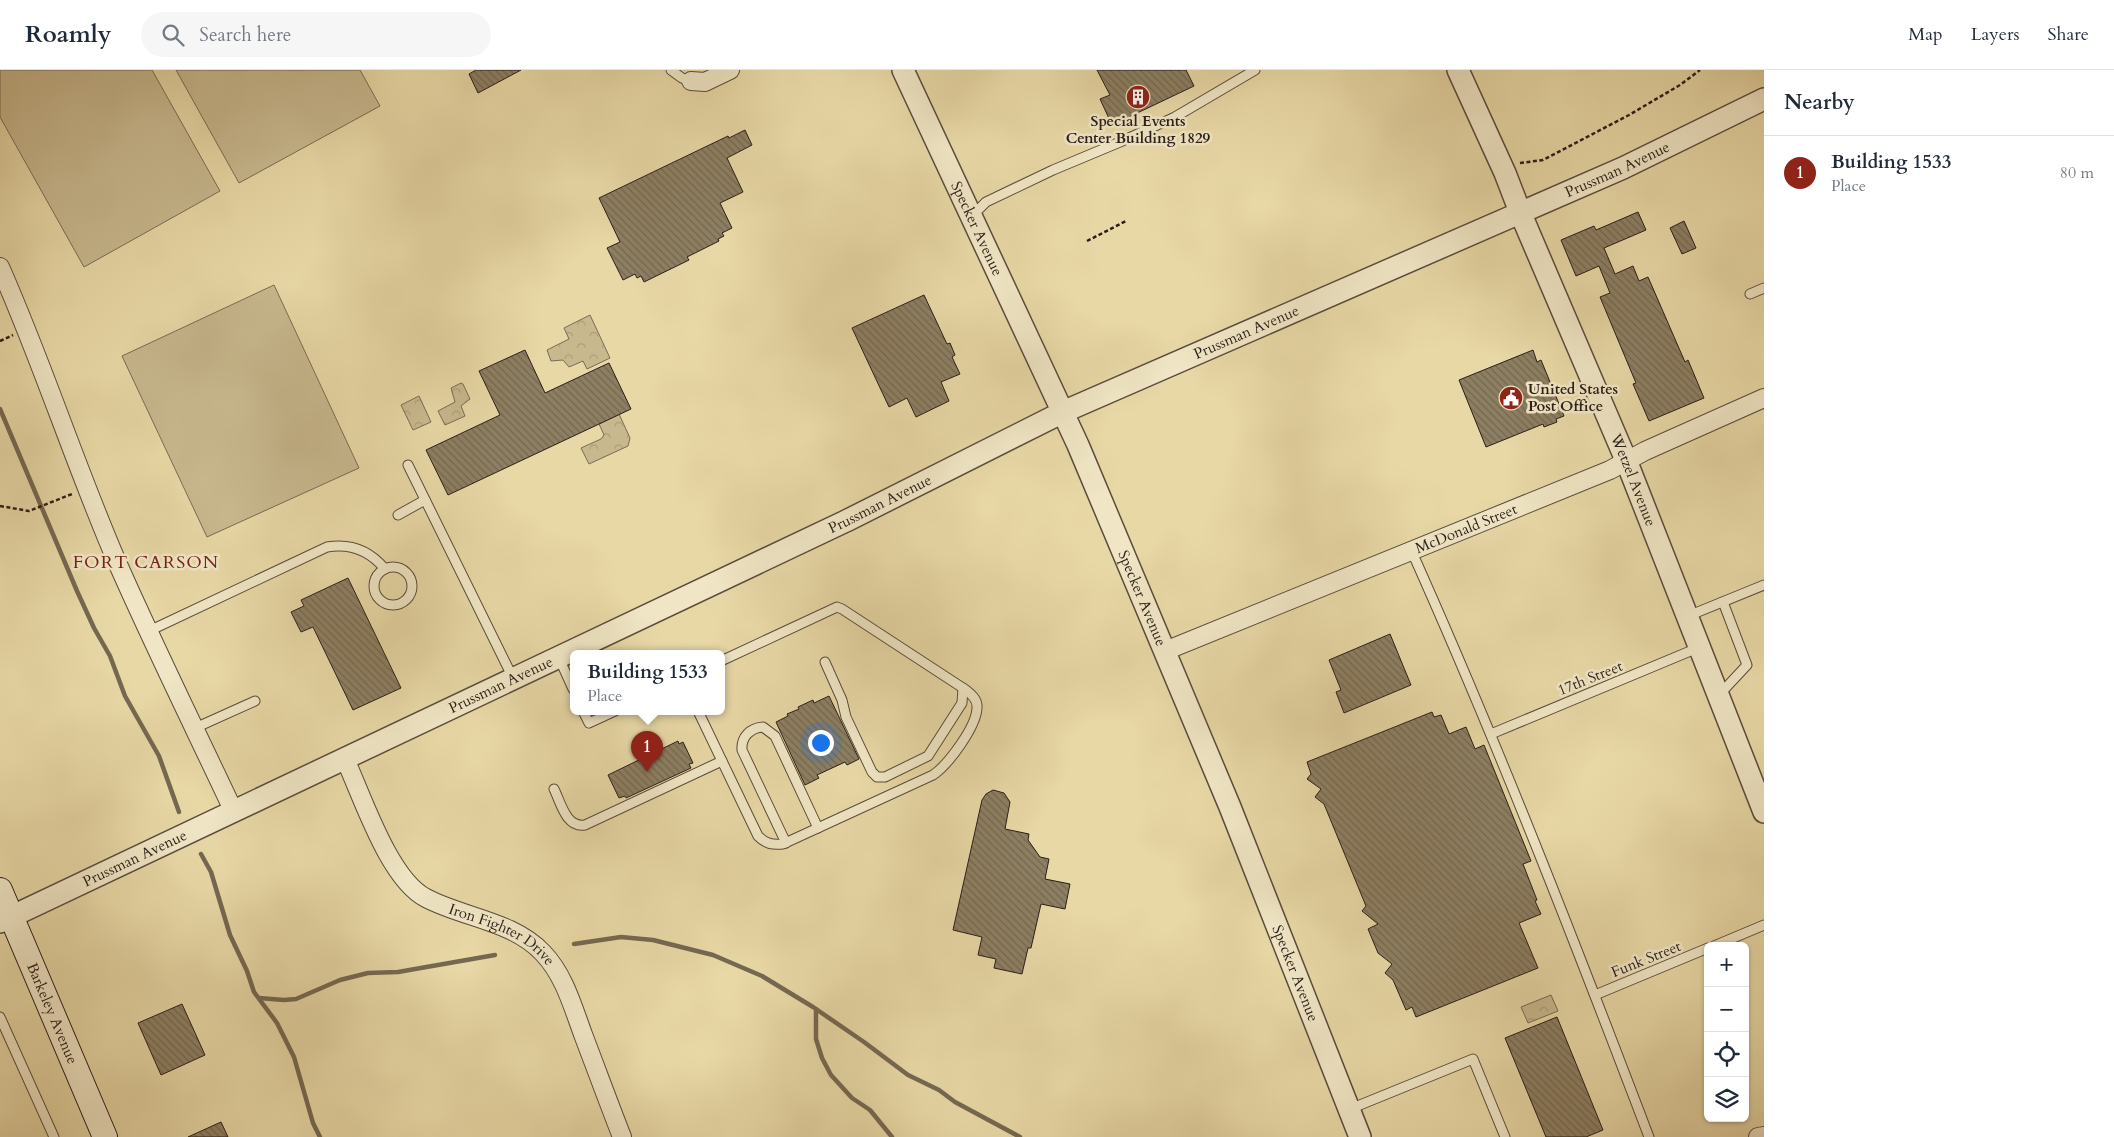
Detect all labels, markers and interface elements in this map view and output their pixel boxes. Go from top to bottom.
search box [141,12,491,57]
text: Roamly [25,18,111,51]
icon: search [159,21,187,49]
text: Search here [199,22,291,48]
text: Map [1908,22,1943,47]
text: Layers [1971,22,2020,47]
text: Share [2048,22,2089,47]
building icon: Special Events Center Building 1829 [1125,84,1151,110]
text: Nearby [1784,88,1855,117]
place label: Special Events Center Building 1829 [1066,111,1211,148]
street label: Prussman Avenue [1562,137,1673,202]
text: Building 1533 [1831,149,1951,175]
text: 1 [1796,162,1804,184]
text: 80 m [2060,162,2094,184]
text: Place [1831,175,1866,197]
street label: Specker Avenue [946,178,1008,279]
street label: Prussman Avenue [1190,300,1302,364]
place label: United States Post Office [1528,379,1618,416]
public building icon: United States Post Office [1498,385,1524,411]
street label: Wetzel Avenue [1605,430,1661,529]
street label: Prussman Avenue [825,470,935,538]
street label: McDonald Street [1412,499,1520,558]
street label: Specker Avenue [1113,547,1171,649]
district label: FORT CARSON [73,550,219,575]
popup [570,650,725,715]
street label: Prussman Avenue [445,651,556,718]
street label: 17th Street [1555,656,1626,700]
text: Building 1533 [587,659,708,685]
text: Place [587,685,622,707]
your location [808,730,834,756]
pin: 1 [631,731,663,772]
street label: Prussman Avenue [79,825,190,891]
street label: Iron Fighter Drive [446,899,560,970]
street label: Specker Avenue [1267,922,1324,1025]
street label: Funk Street [1608,936,1684,982]
map controls [1704,942,1749,1122]
button: + [1704,942,1749,987]
street label: Barkeley Avenue [22,960,83,1067]
button: − [1704,987,1749,1032]
button: locate [1704,1032,1749,1077]
button: layers [1704,1077,1749,1122]

